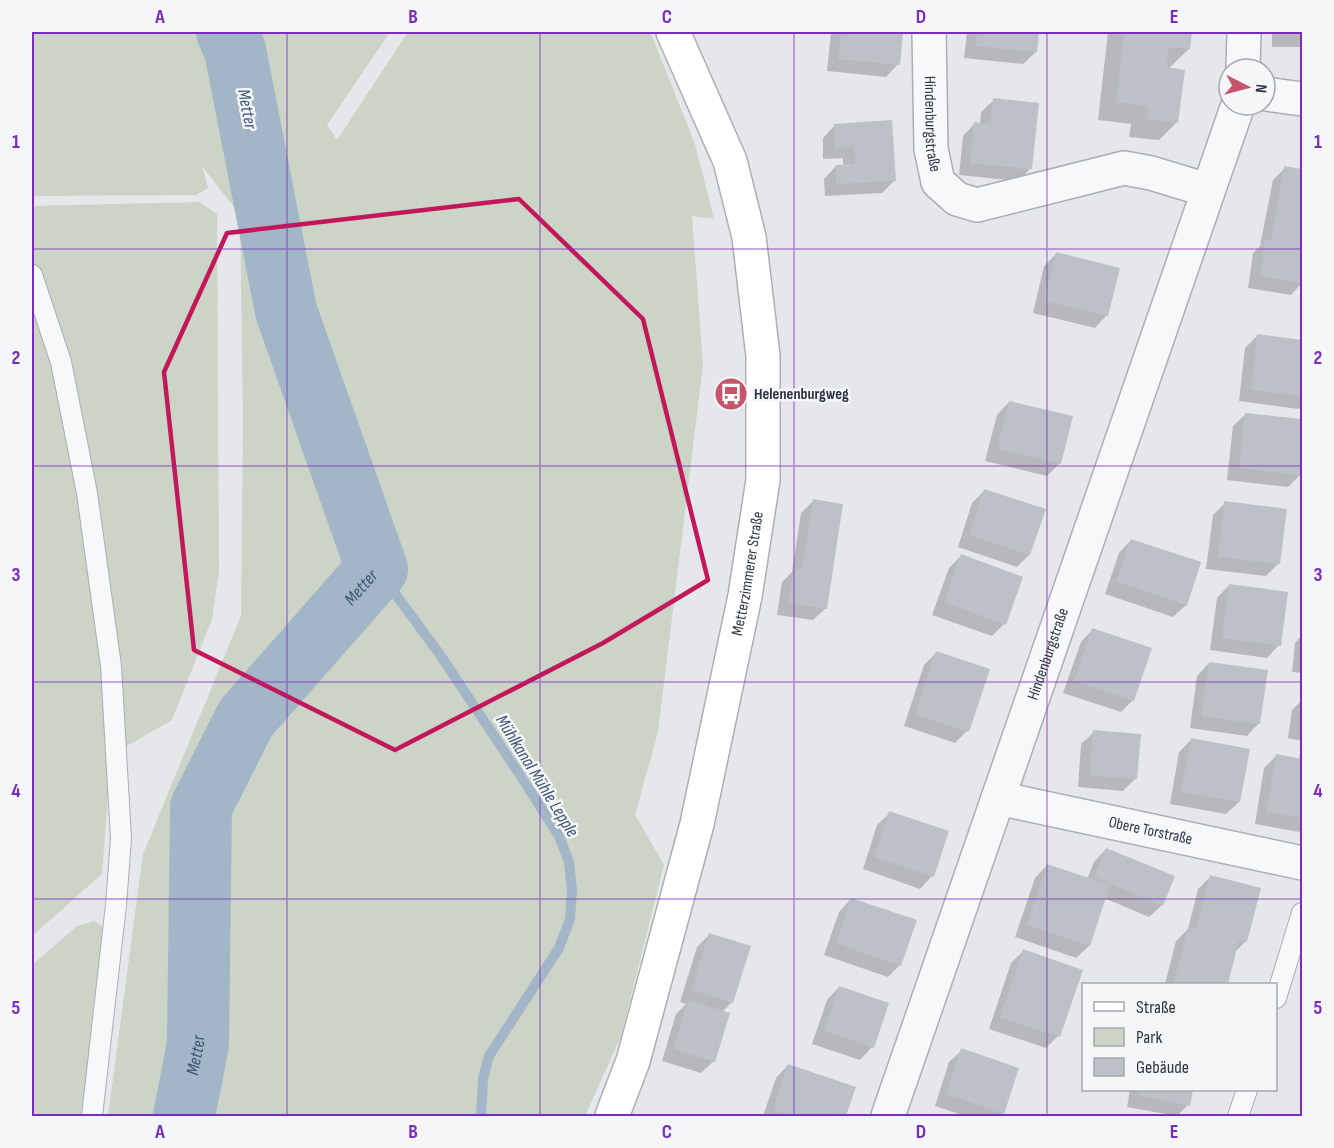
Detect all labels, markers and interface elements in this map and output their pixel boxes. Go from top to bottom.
text: A [154,5,165,29]
text: B [408,5,418,29]
text: C [662,5,672,29]
text: D [916,5,926,29]
text: E [1170,5,1178,29]
north arrow [1217,57,1277,117]
street label: Hindenburgstraße [920,76,945,174]
text: N [1251,83,1270,94]
water label: Metter [233,87,261,132]
text: 1 [12,130,20,154]
text: 1 [1314,130,1322,154]
text: 2 [12,346,20,370]
text: 2 [1314,346,1322,370]
bus stop icon: Helenenburgweg [713,376,749,412]
place label: Helenenburgweg [754,385,849,404]
street label: Metterzimmerer Straße [727,510,767,637]
text: 3 [12,563,21,587]
text: 3 [1314,563,1323,587]
water label: Metter [340,565,383,609]
street label: Hindenburgstraße [1023,605,1073,702]
water label: Mühlkanal Mühle Lepple [491,711,583,841]
text: 4 [11,779,21,803]
text: 4 [1313,779,1323,803]
street label: Obere Torstraße [1107,812,1194,849]
legend [1082,983,1277,1091]
text: 5 [12,996,21,1020]
text: 5 [1314,996,1323,1020]
text: Straße [1136,997,1176,1018]
text: Park [1136,1027,1162,1048]
water label: Metter [182,1034,209,1077]
text: Gebäude [1136,1057,1189,1078]
text: A [154,1120,165,1144]
text: B [408,1120,418,1144]
text: C [662,1120,672,1144]
text: D [916,1120,926,1144]
text: E [1170,1120,1178,1144]

